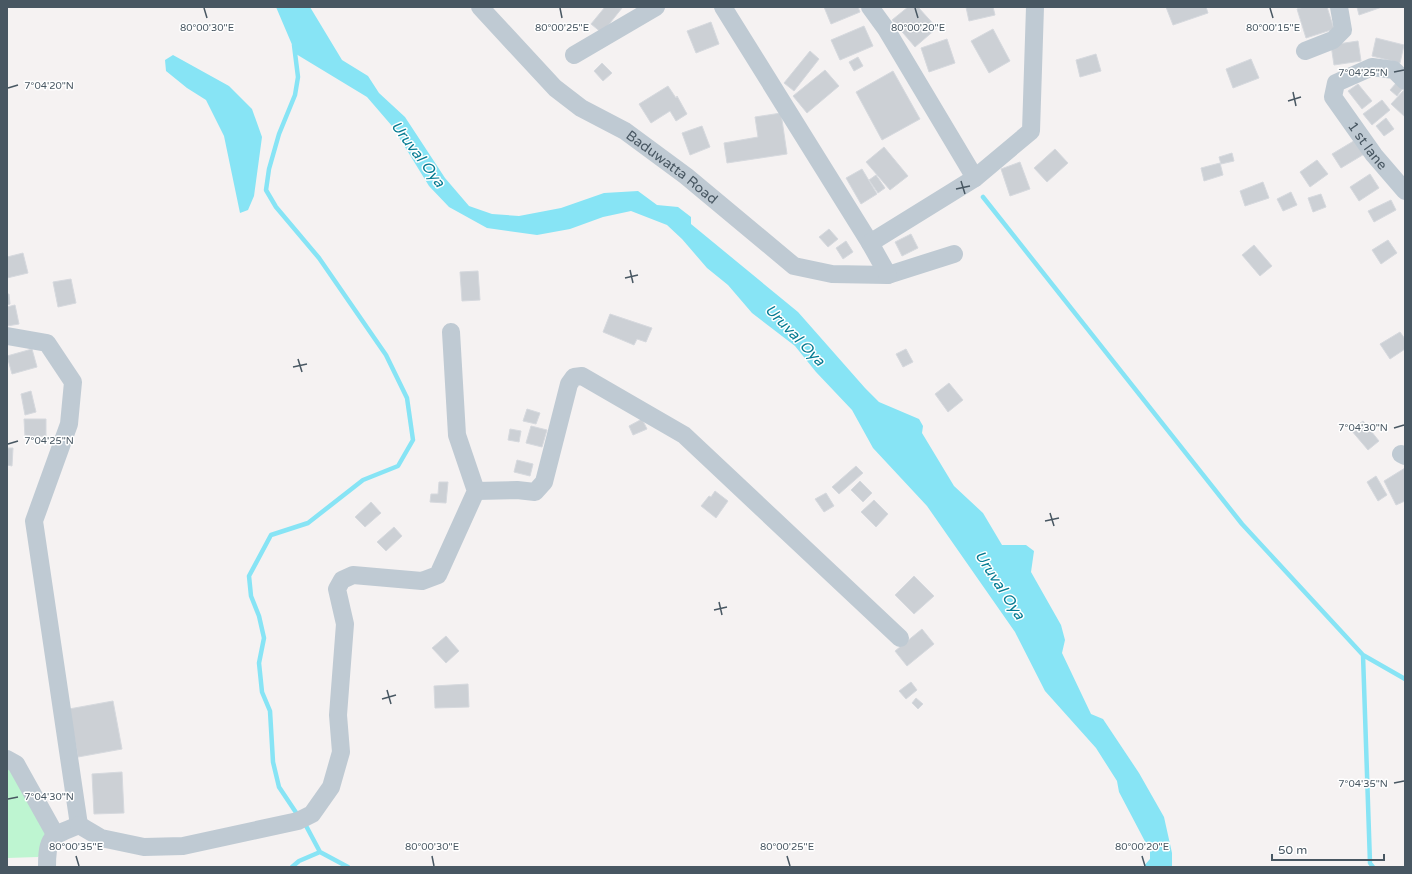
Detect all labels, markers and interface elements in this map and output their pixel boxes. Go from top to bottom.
text: 80°00'30"E [180,22,234,34]
text: 80°00'25"E [535,22,589,34]
text: 80°00'20"E [891,22,945,34]
text: 80°00'15"E [1246,22,1300,34]
text: 7°04'25"N [1338,67,1388,79]
text: 7°04'20"N [24,80,74,92]
water label: Uruval Oya [387,117,449,191]
street label: 1 st lane [1344,118,1391,173]
street label: Baduwatta Road [623,127,721,208]
water label: Uruval Oya [761,301,829,370]
text: 7°04'30"N [1338,422,1388,434]
text: 7°04'25"N [24,435,74,447]
water label: Uruval Oya [971,547,1029,623]
text: 7°04'35"N [1338,778,1388,790]
text: 7°04'30"N [24,791,74,803]
scale bar [1272,836,1384,862]
text: 80°00'35"E [49,841,103,853]
text: 80°00'30"E [405,841,459,853]
text: 80°00'25"E [760,841,814,853]
text: 80°00'20"E [1115,841,1169,853]
text: 50 m [1278,843,1307,857]

